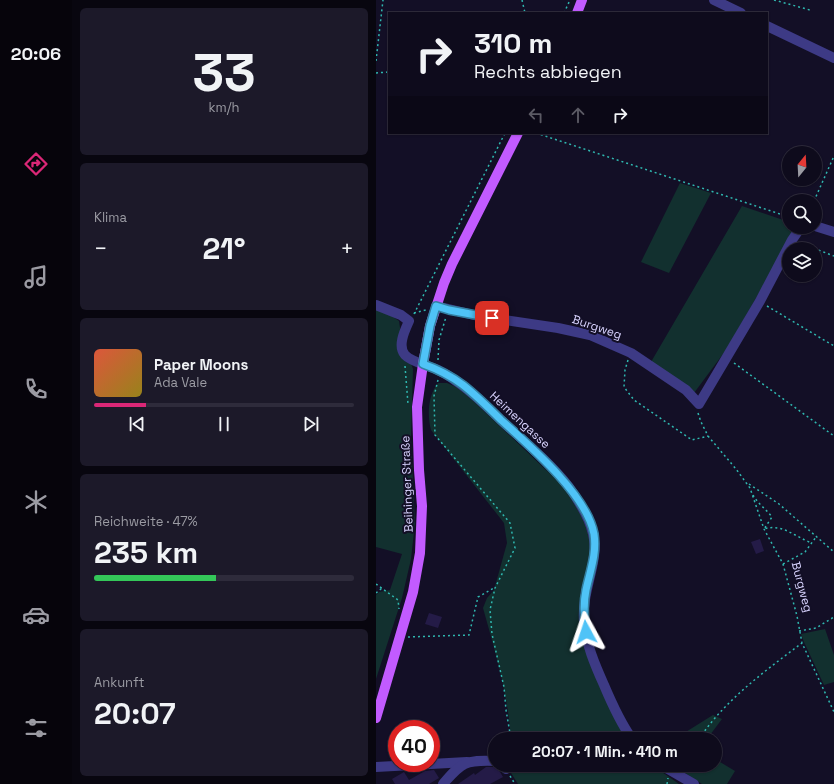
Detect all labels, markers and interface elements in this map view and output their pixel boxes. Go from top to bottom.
text: 310 m [474,25,552,61]
icon: right [408,28,460,80]
text: 33 [192,40,256,106]
text: 20:06 [11,42,61,65]
text: Rechts abbiegen [474,60,622,83]
text: km/h [209,99,239,116]
icon: left [525,104,547,126]
icon: ahead [567,104,589,126]
icon: right [609,104,631,126]
north arrow [782,146,822,186]
map controls [782,146,822,282]
icon: directions [22,150,50,178]
button: search [782,194,822,234]
text: Klima [94,209,127,226]
text: 21° [202,229,246,268]
text: − [94,234,108,262]
text: + [340,234,354,262]
button: layers [782,242,822,282]
icon: music [22,263,50,291]
pin [475,301,509,335]
icon: arrive [481,307,503,329]
street label: Burgweg [570,311,624,343]
text: Paper Moons [154,355,248,374]
text: Ada Vale [154,374,207,391]
icon: phone [22,375,50,403]
street label: Heimengasse [486,388,554,452]
icon: previous [126,413,148,435]
icon: pause [213,413,235,435]
icon: next [300,413,322,435]
street label: Beihinger Straße [397,435,417,533]
icon: climate [22,488,50,516]
text: Reichweite · 47% [94,513,198,530]
text: 235 km [94,533,198,572]
street label: Burgweg [788,560,816,614]
icon: car [22,601,50,629]
position arrow [565,611,607,653]
text: Ankunft [94,674,144,691]
text: 20:07 [94,694,176,733]
icon: filters [22,714,50,742]
speed limit sign: 40 [388,720,440,772]
text: 20:07 · 1 Min. · 410 m [532,742,678,761]

